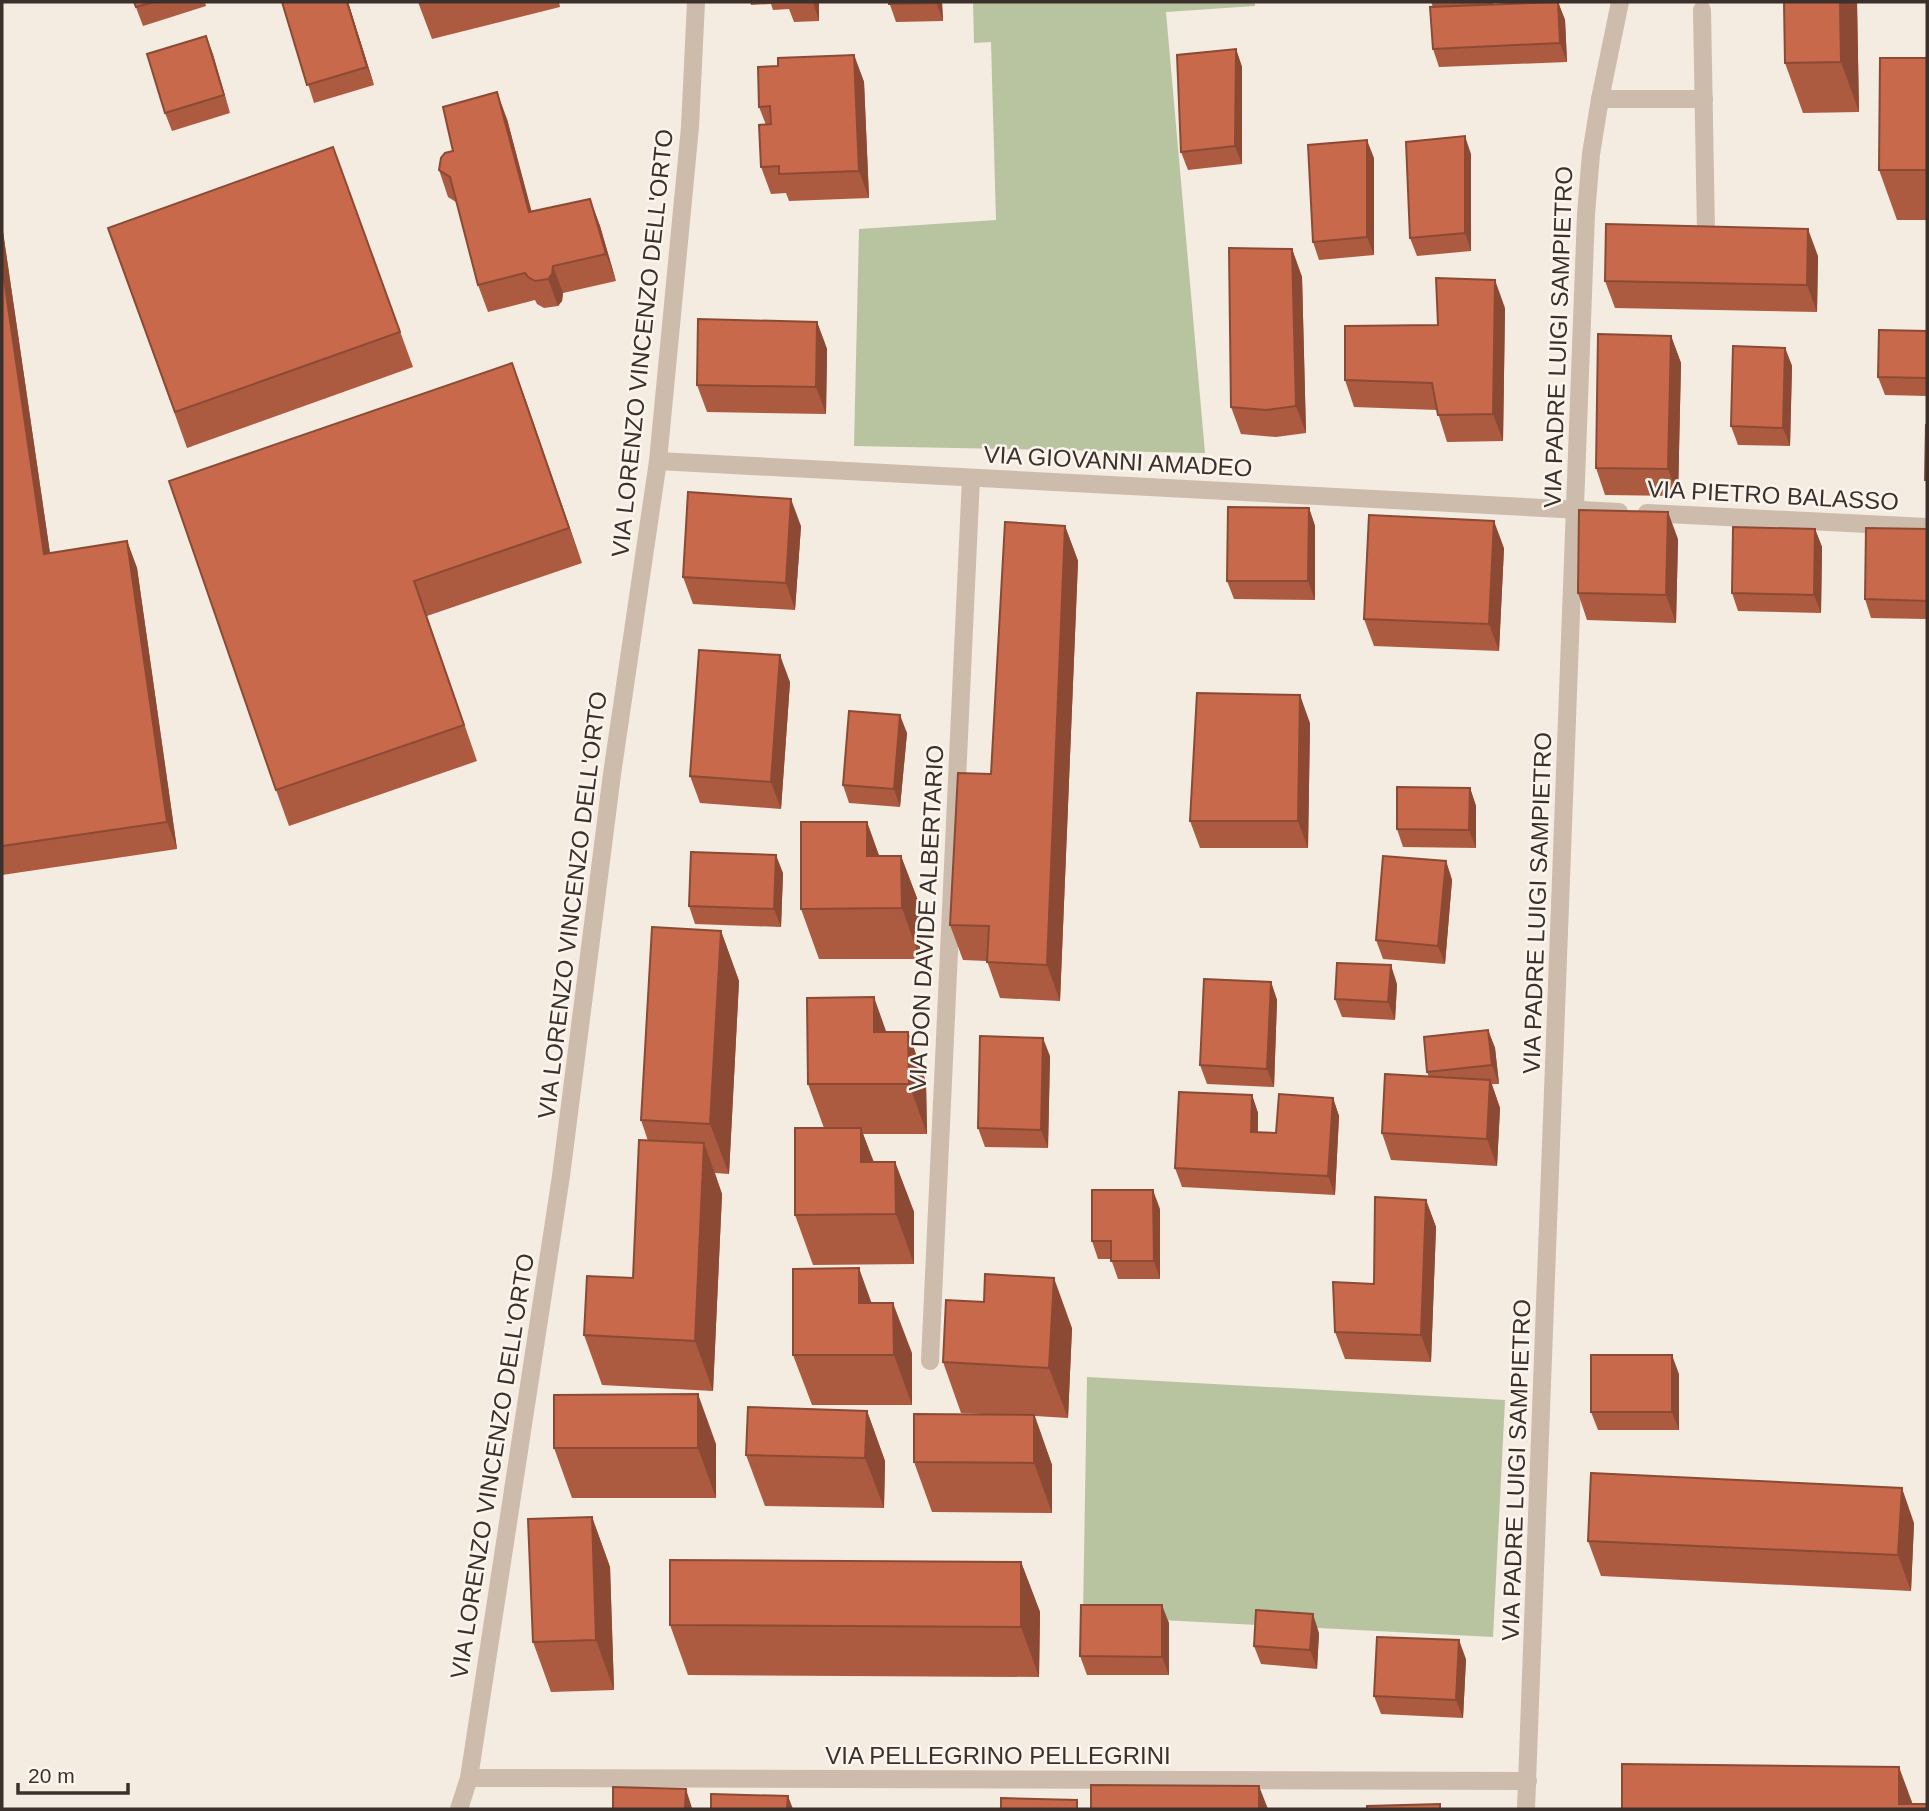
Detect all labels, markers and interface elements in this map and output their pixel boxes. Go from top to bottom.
street label: VIA LORENZO VINCENZO DELL'ORTO [606,128,678,558]
street label: VIA PADRE LUIGI SAMPIETRO [1539,165,1577,509]
street label: VIA GIOVANNI AMADEO [983,440,1253,482]
street label: VIA PIETRO BALASSO [1646,475,1900,515]
street label: VIA LORENZO VINCENZO DELL'ORTO [532,690,612,1120]
street label: VIA PADRE LUIGI SAMPIETRO [1518,731,1556,1075]
street label: VIA DON DAVIDE ALBERTARIO [903,744,949,1092]
street label: VIA LORENZO VINCENZO DELL'ORTO [445,1251,539,1681]
street label: VIA PADRE LUIGI SAMPIETRO [1497,1298,1535,1642]
street label: VIA PELLEGRINO PELLEGRINI [825,1742,1171,1769]
scale bar [18,1752,128,1796]
text: 20 m [28,1764,75,1787]

